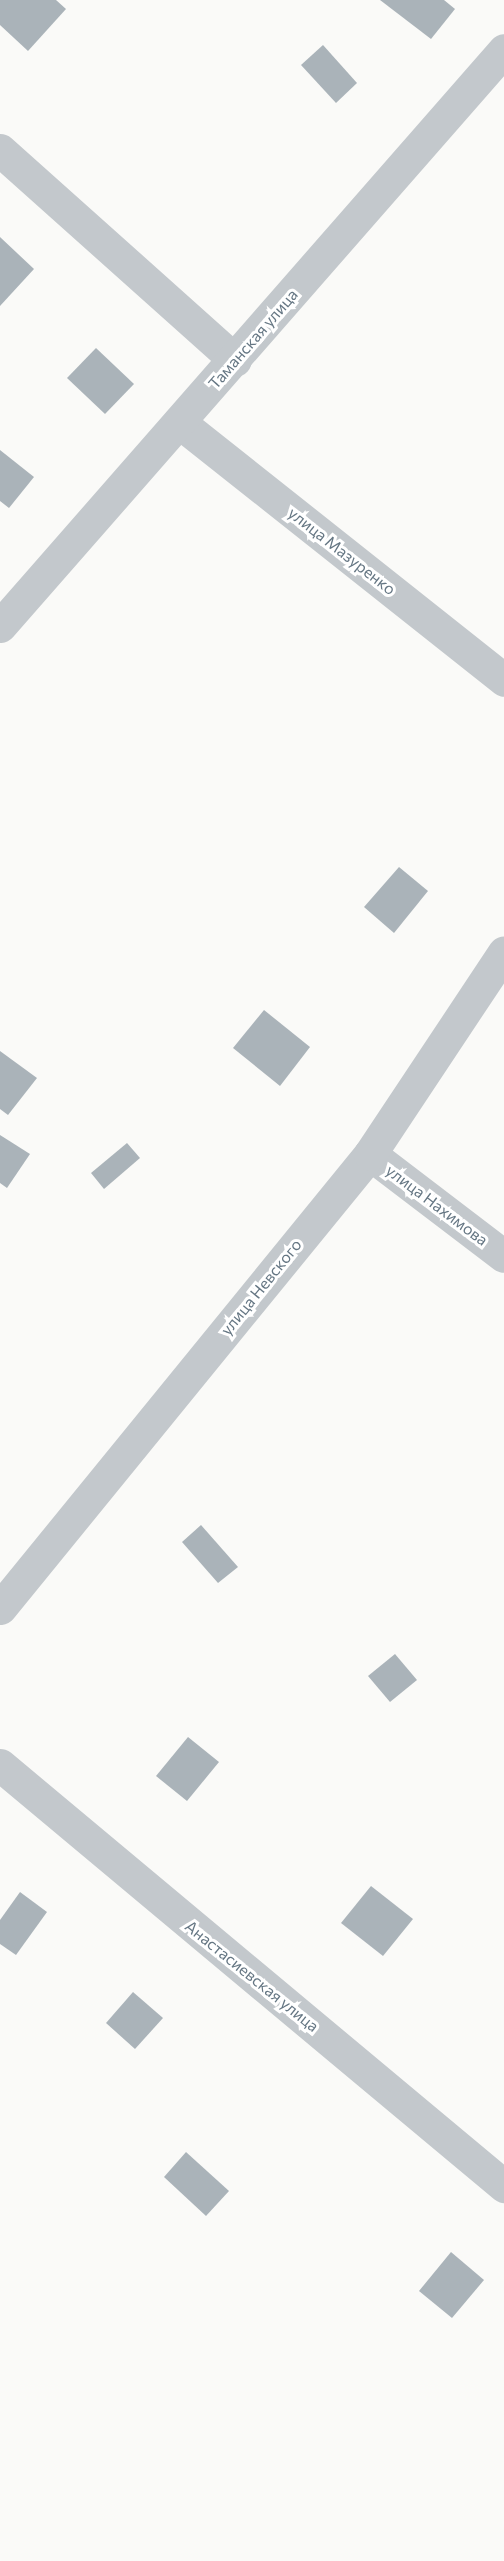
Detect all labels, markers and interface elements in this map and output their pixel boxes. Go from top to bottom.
street label: Таманская улица [204,285,302,393]
street label: улица Мазуренко [285,503,399,599]
street label: улица Нахимова [382,1160,492,1250]
street label: улица Невского [216,1235,306,1339]
street label: Анастасиевская улица [181,1916,323,2036]

